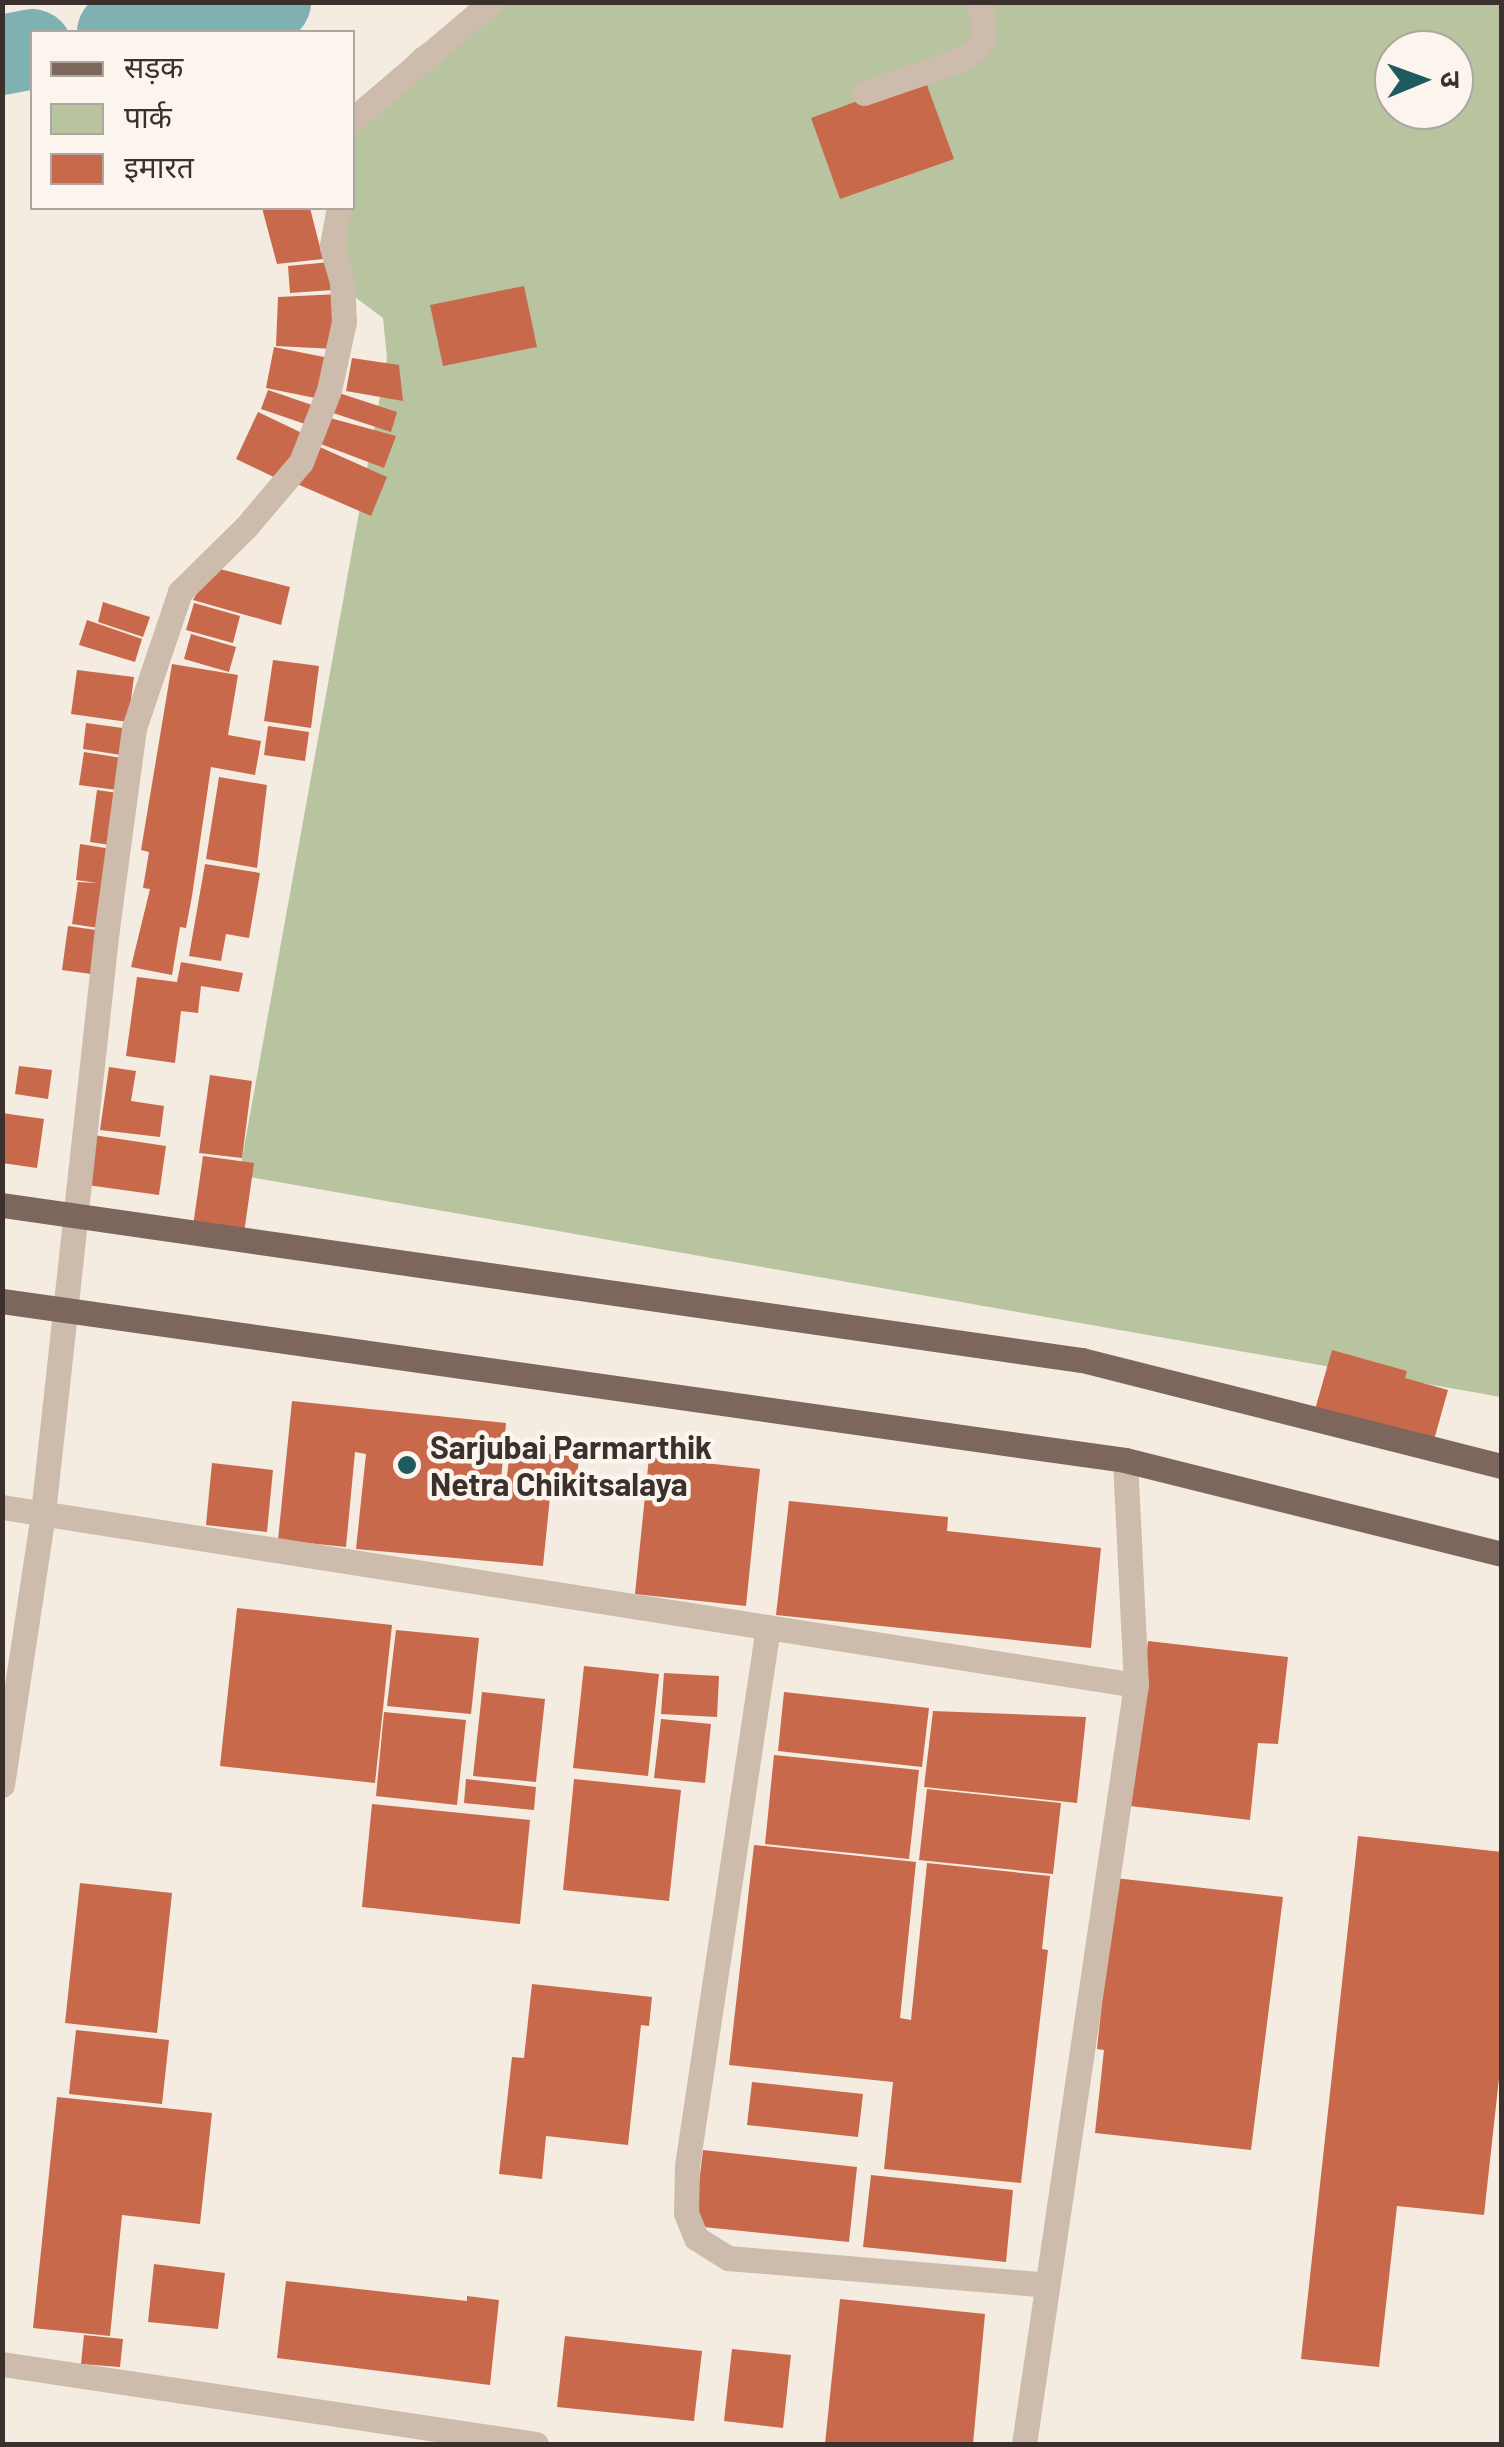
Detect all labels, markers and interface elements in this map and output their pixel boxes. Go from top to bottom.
legend [30,30,355,210]
north arrow [1374,30,1474,130]
text: सड़क [124,48,183,84]
text: उ [1435,71,1469,88]
text: पार्क [124,98,172,134]
text: इमारत [124,148,194,184]
place label: Sarjubai Parmarthik Netra Chikitsalaya [430,1428,712,1503]
marker: Sarjubai Parmarthik Netra Chikitsalaya [394,1452,420,1478]

